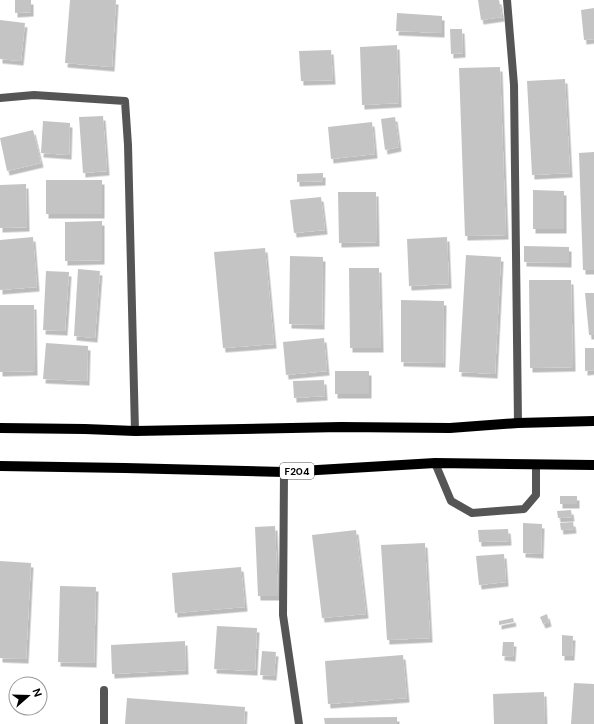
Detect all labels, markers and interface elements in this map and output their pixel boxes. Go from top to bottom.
road number: F204 [280,463,314,479]
north arrow [8,676,48,716]
text: N [29,686,45,699]

